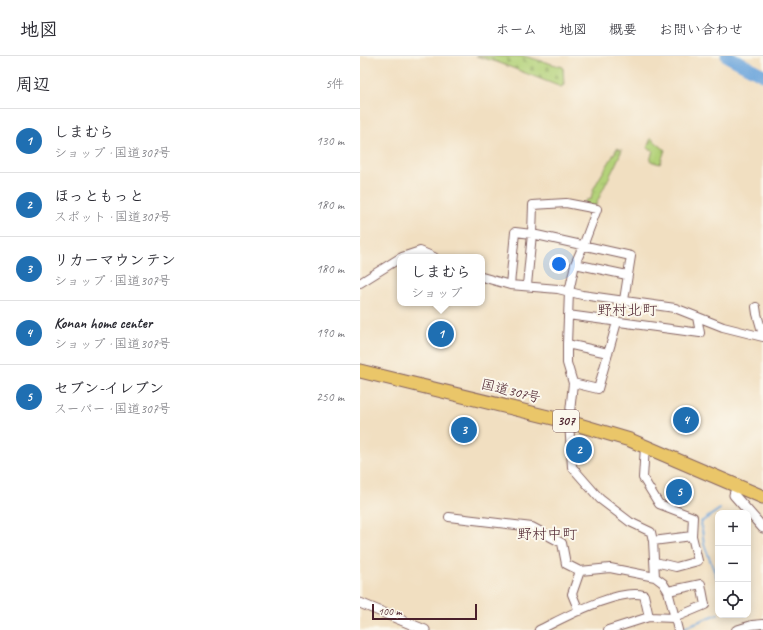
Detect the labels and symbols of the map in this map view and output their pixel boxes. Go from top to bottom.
your location [549,254,569,274]
district label: 野村北町 [597,301,658,320]
pin: 1 [428,319,454,349]
street label: 国道307号 [479,375,543,407]
pin: 4 [673,405,699,435]
road number: 307 [553,410,579,432]
pin: 3 [451,415,477,445]
pin: 2 [566,435,592,465]
pin: 5 [666,477,692,507]
district label: 野村中町 [517,525,578,544]
scale bar [372,602,477,621]

